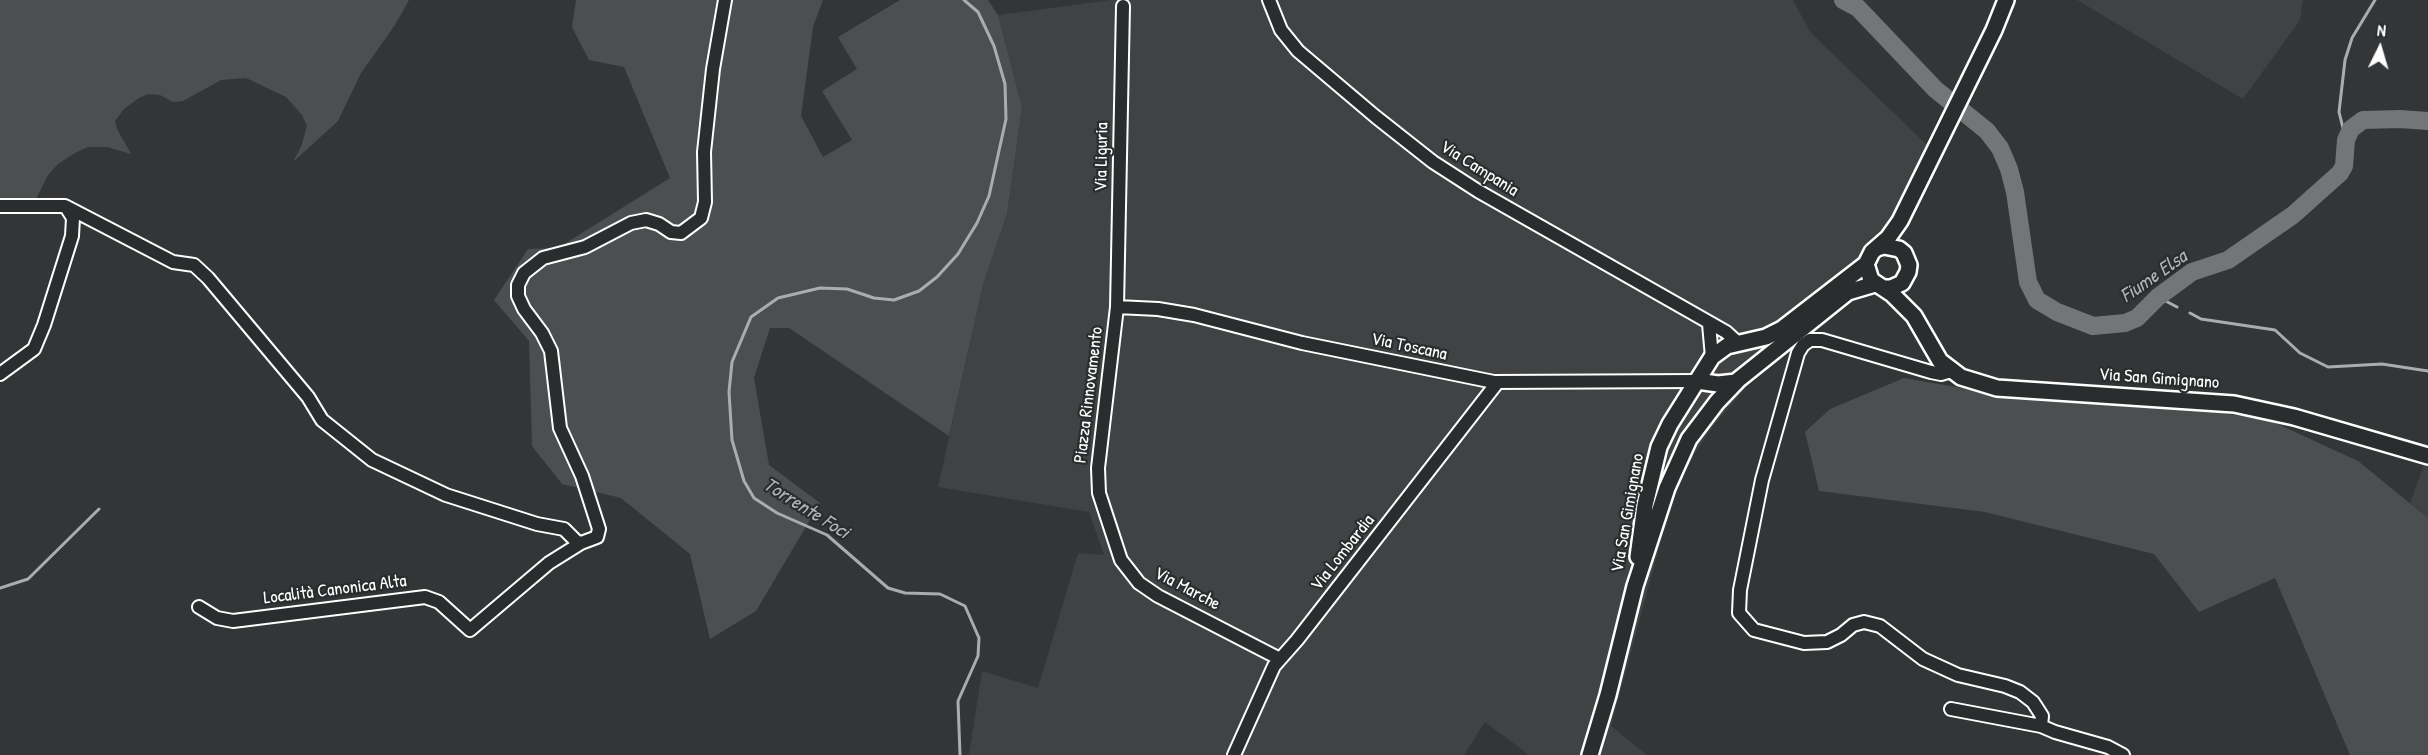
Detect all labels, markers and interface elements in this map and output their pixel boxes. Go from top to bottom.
north arrow [2350,18,2410,78]
text: N [2376,19,2387,41]
street label: Via Liguria [1091,122,1113,192]
street label: Via Campania [1436,136,1522,202]
water label: Fiume Elsa [2116,245,2192,309]
street label: Piazza Rinnovamento [1070,326,1108,464]
street label: Via Toscana [1369,328,1449,366]
street label: Via San Gimignano [2098,364,2220,394]
street label: Via San Gimignano [1607,452,1649,574]
water label: Torrente Foci [758,473,854,545]
street label: Via Lombardia [1306,510,1380,596]
street label: Via Marche [1150,563,1224,615]
street label: Località Canonica Alta [262,571,408,609]

